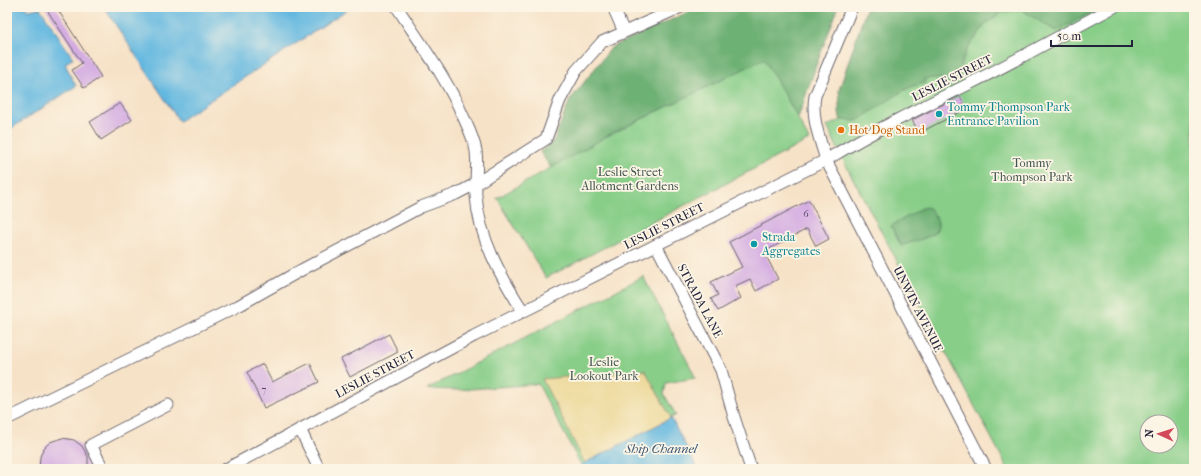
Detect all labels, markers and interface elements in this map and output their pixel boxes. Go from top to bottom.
scale bar [1051,22,1132,48]
text: 50 m [1057,29,1081,43]
street label: LESLIE STREET [909,51,995,104]
place label: Tommy Thompson Park Entrance Pavilion [947,100,1071,128]
marker: Tommy Thompson Park Entrance Pavilion [934,109,944,119]
place label: Hot Dog Stand [849,123,925,137]
marker: Hot Dog Stand [836,125,846,135]
park label: Tommy Thompson Park [991,156,1073,184]
park label: Leslie Street Allotment Gardens [580,165,679,193]
street label: LESLIE STREET [621,199,707,252]
house number: 6 [803,208,809,220]
place label: Strada Aggregates [761,230,821,258]
marker: Strada Aggregates [749,239,759,249]
street label: STRADA LANE [675,262,725,340]
street label: UNWIN AVENUE [890,264,946,354]
street label: LESLIE STREET [333,347,418,401]
park label: Leslie Lookout Park [570,355,639,383]
house number: 7 [262,384,267,396]
north arrow [1139,414,1179,454]
text: N [1143,428,1156,438]
water label: Ship Channel [624,441,699,456]

